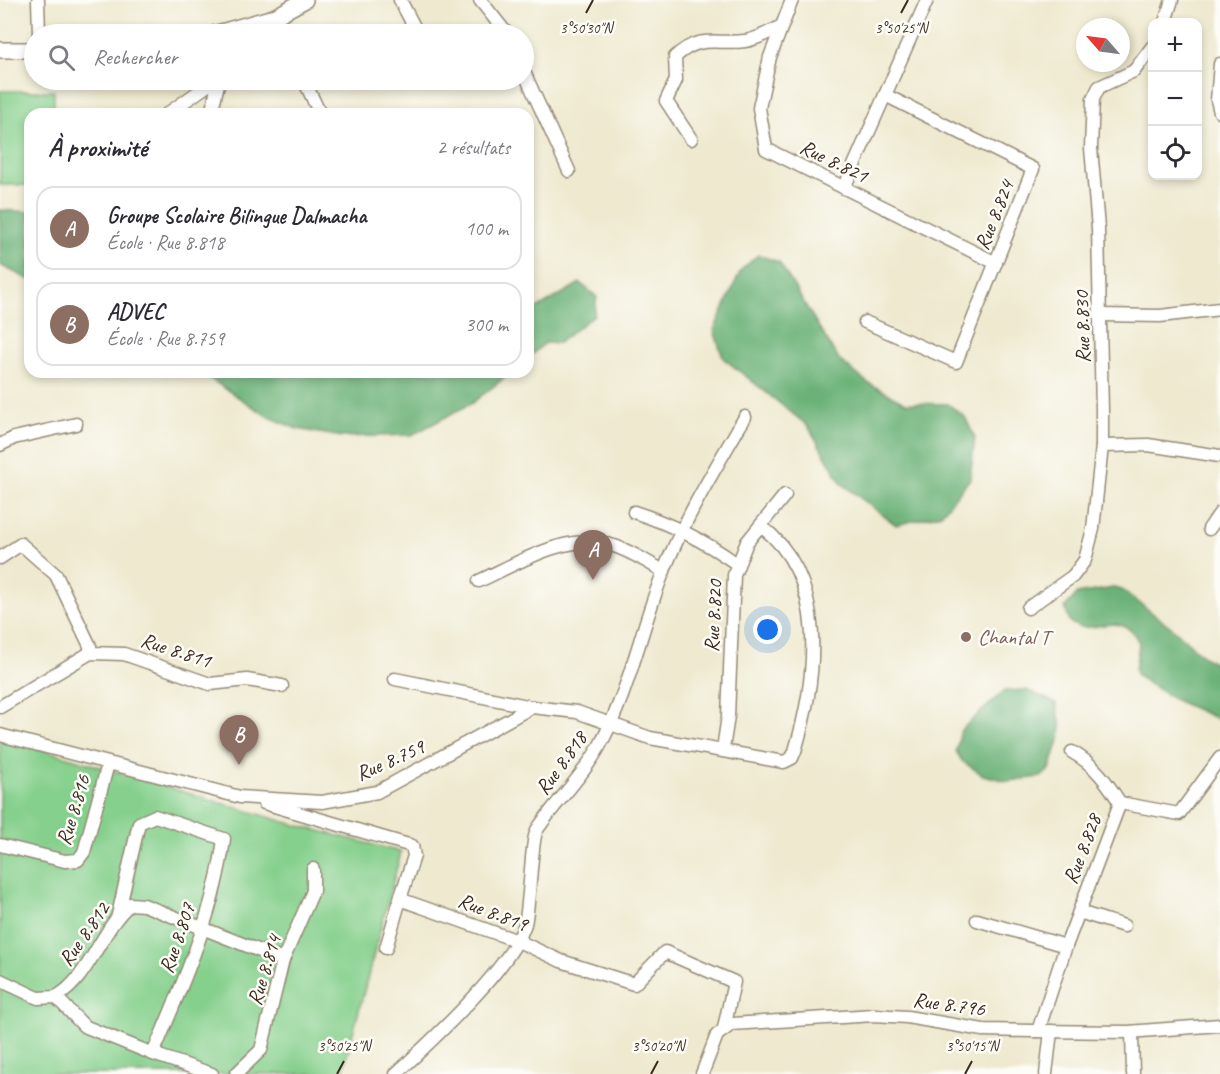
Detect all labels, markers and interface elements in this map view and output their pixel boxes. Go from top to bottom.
north arrow [1076,18,1130,72]
map controls [1148,18,1202,180]
button: + [1148,18,1202,72]
text: 3°50'30"N [560,19,615,38]
text: 3°50'25"N [875,19,930,38]
search box [24,24,534,90]
icon: search [45,41,78,74]
text: Rechercher [93,43,177,71]
button: − [1148,72,1202,126]
button: locate [1148,126,1202,180]
text: À proximité [48,131,147,164]
street label: Rue 8.821 [796,133,874,189]
text: 2 résultats [437,135,510,160]
street label: Rue 8.824 [968,174,1021,253]
text: Groupe Scolaire Bilingue Dalmacha [107,202,366,230]
text: A [64,216,75,241]
text: 100 m [465,216,508,241]
text: École · Rue 8.818 [107,230,224,255]
street label: Rue 8.830 [1068,289,1096,363]
text: ADVEC [107,298,164,326]
text: B [64,312,75,337]
text: 300 m [465,312,508,337]
text: École · Rue 8.759 [107,326,224,351]
pin: A [574,530,612,580]
street label: Rue 8.820 [698,578,728,653]
your location [753,615,782,644]
place label: Chantal T [978,624,1054,650]
street label: Rue 8.811 [138,626,216,674]
marker: Chantal T [959,630,973,644]
pin: B [220,716,258,765]
street label: Rue 8.818 [529,724,594,800]
street label: Rue 8.759 [352,733,430,787]
street label: Rue 8.816 [50,771,96,848]
street label: Rue 8.828 [1057,808,1108,887]
street label: Rue 8.819 [455,887,533,938]
street label: Rue 8.812 [53,896,116,971]
street label: Rue 8.807 [153,898,202,976]
street label: Rue 8.814 [241,929,288,1008]
street label: Rue 8.796 [911,986,987,1022]
text: 3°50'25"N [318,1037,373,1056]
text: 3°50'20"N [632,1037,687,1056]
text: 3°50'15"N [946,1037,1001,1056]

